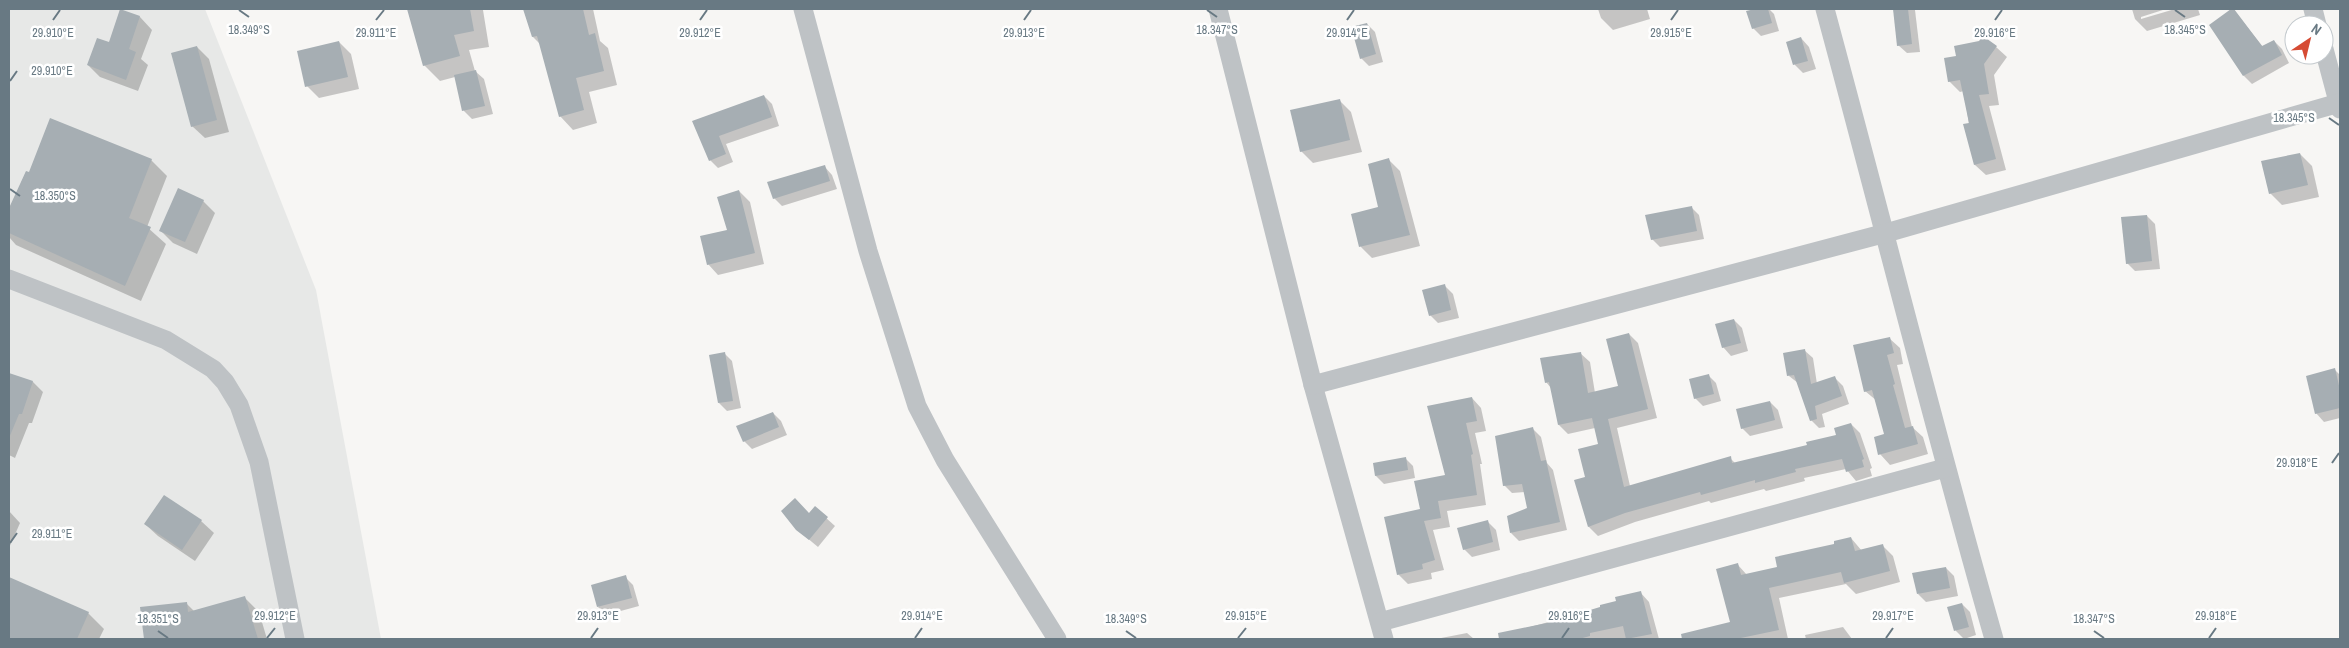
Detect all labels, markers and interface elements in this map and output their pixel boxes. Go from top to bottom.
north arrow [2284,15,2334,65]
text: N [2308,20,2325,39]
text: 18.349°S [228,22,270,38]
text: 18.347°S [1196,22,1238,38]
text: 18.345°S [2164,22,2206,38]
text: 29.910°E [32,25,74,41]
text: 29.911°E [356,25,396,41]
text: 29.912°E [679,25,721,41]
text: 29.913°E [1003,25,1045,41]
text: 29.914°E [1326,25,1368,41]
text: 29.915°E [1650,25,1692,41]
text: 29.916°E [1974,25,2016,41]
text: 29.910°E [31,63,73,79]
text: 18.345°S [2273,110,2315,126]
text: 18.350°S [34,188,76,204]
text: 29.918°E [2276,455,2318,471]
text: 29.911°E [32,526,72,542]
text: 29.912°E [254,608,296,624]
text: 29.913°E [577,608,619,624]
text: 29.914°E [901,608,943,624]
text: 29.915°E [1225,608,1267,624]
text: 29.916°E [1548,608,1590,624]
text: 29.917°E [1872,608,1914,624]
text: 29.918°E [2195,608,2237,624]
text: 18.351°S [137,611,179,627]
text: 18.349°S [1105,611,1147,627]
text: 18.347°S [2073,611,2115,627]

